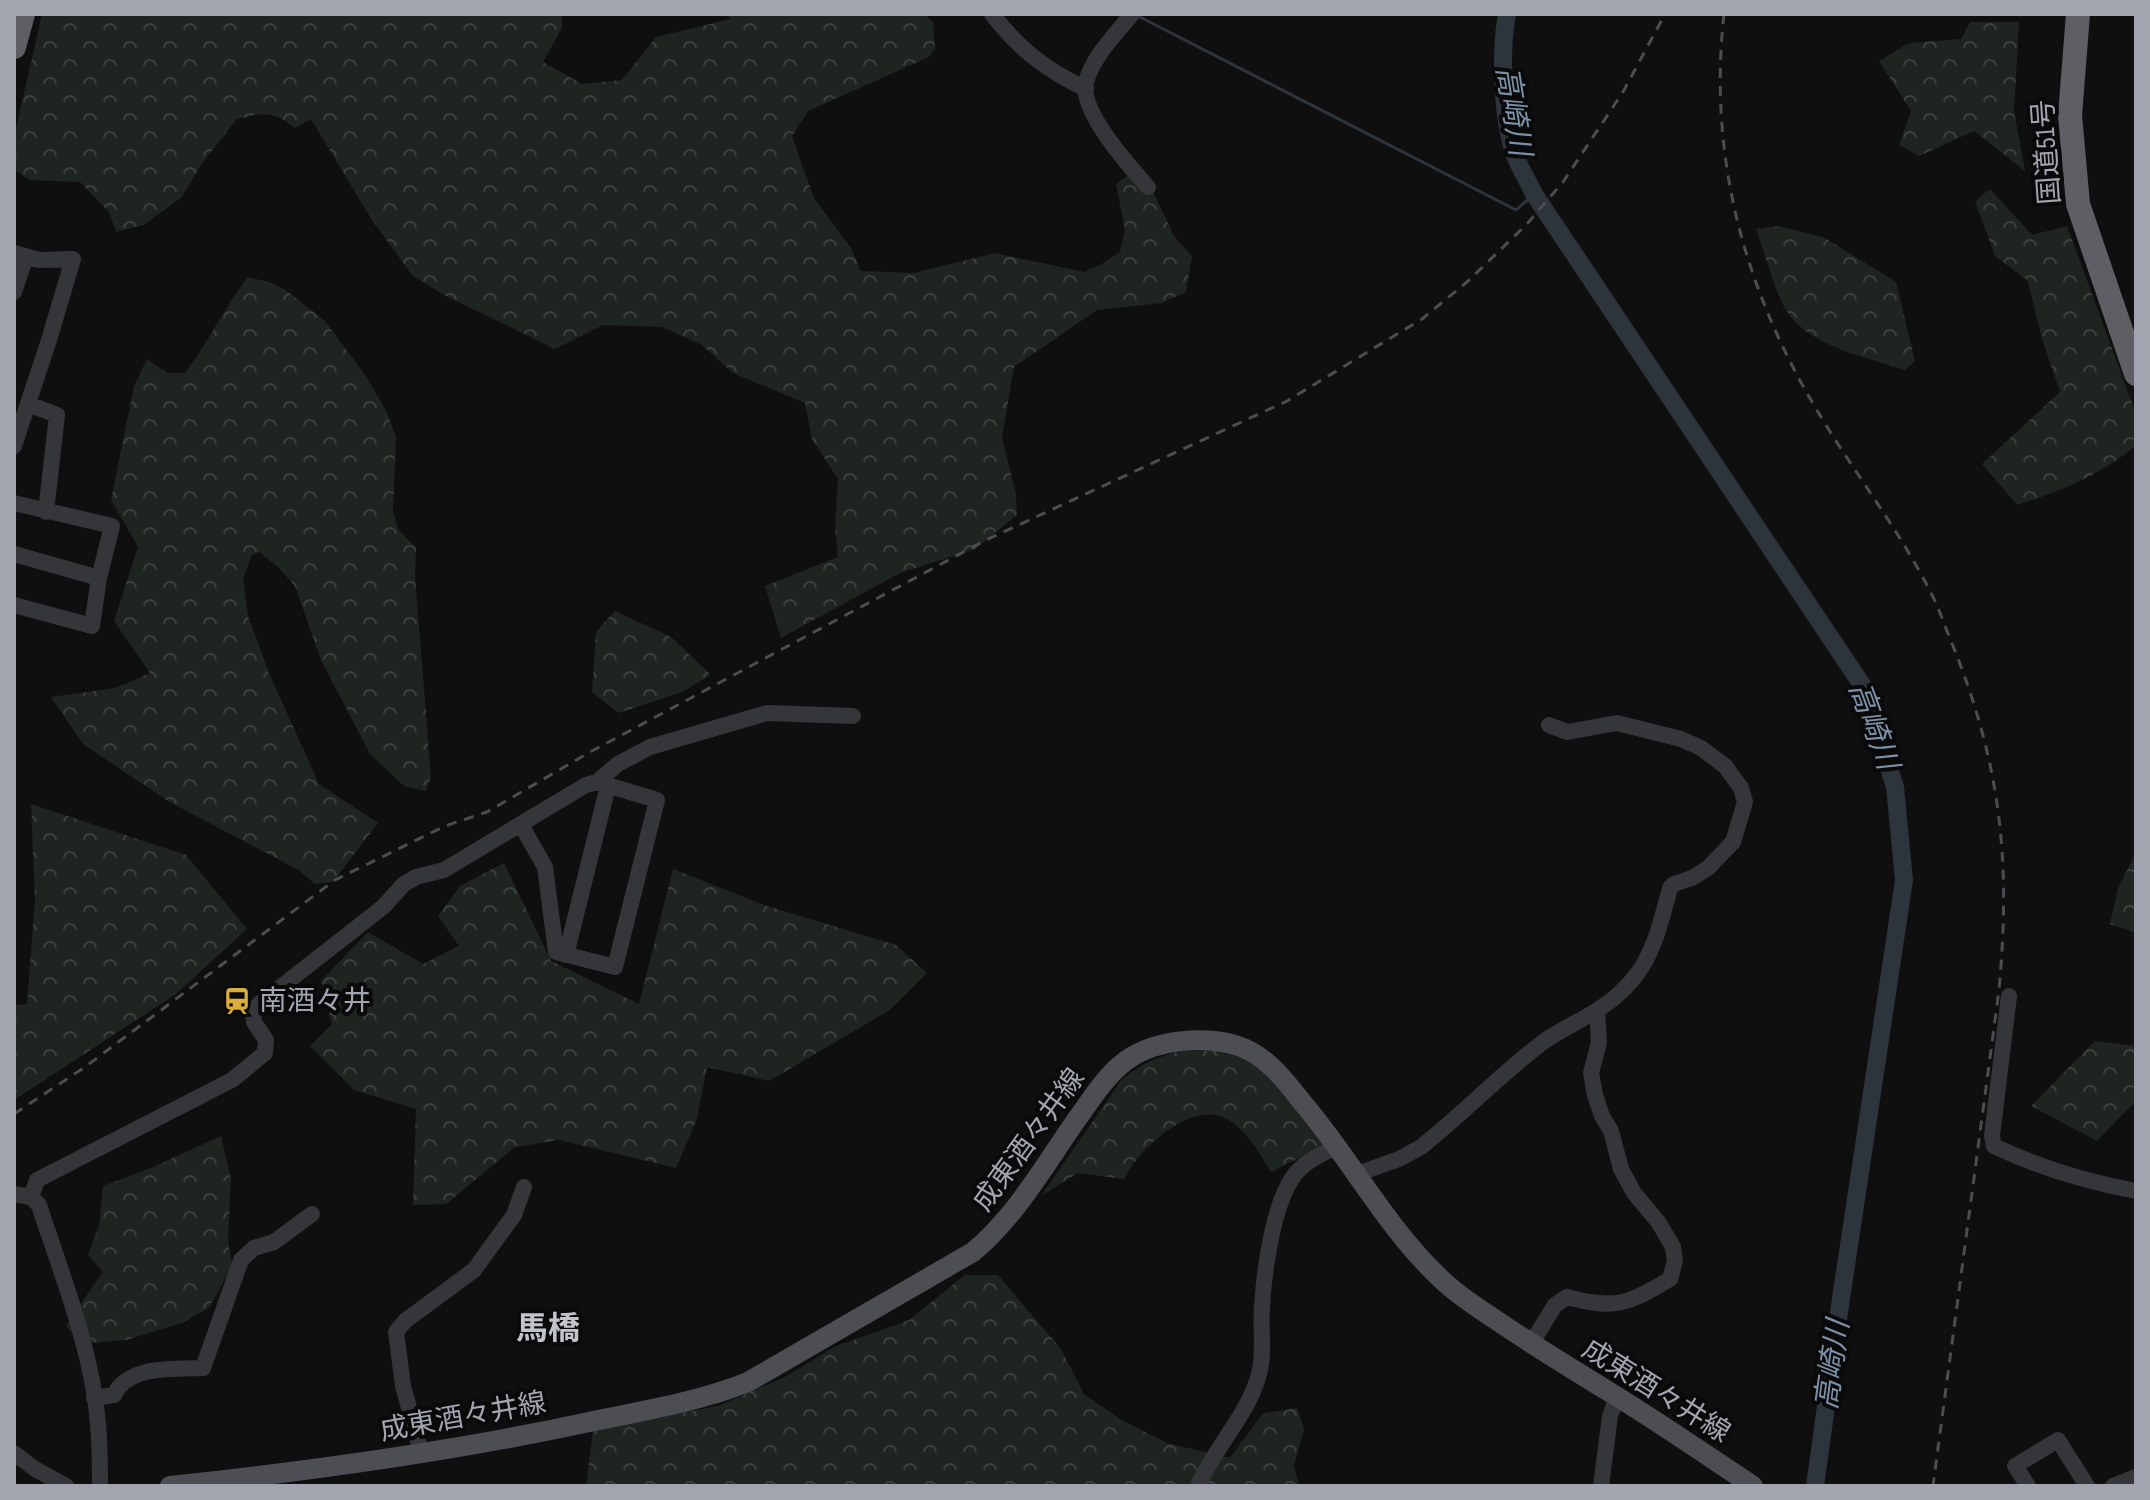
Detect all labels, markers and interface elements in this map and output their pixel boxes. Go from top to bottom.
water label: 高崎川 [1488,64,1538,161]
street label: 国道51号 [2027,98,2067,206]
water label: 高崎川 [1841,678,1906,777]
place label: 南酒々井 [259,985,371,1018]
station icon: 南酒々井 [222,986,252,1016]
street label: 成東酒々井線 [966,1062,1092,1218]
district label: 馬橋 [516,1310,580,1349]
water label: 高崎川 [1809,1315,1858,1412]
street label: 成東酒々井線 [1576,1332,1736,1450]
street label: 成東酒々井線 [377,1386,549,1448]

